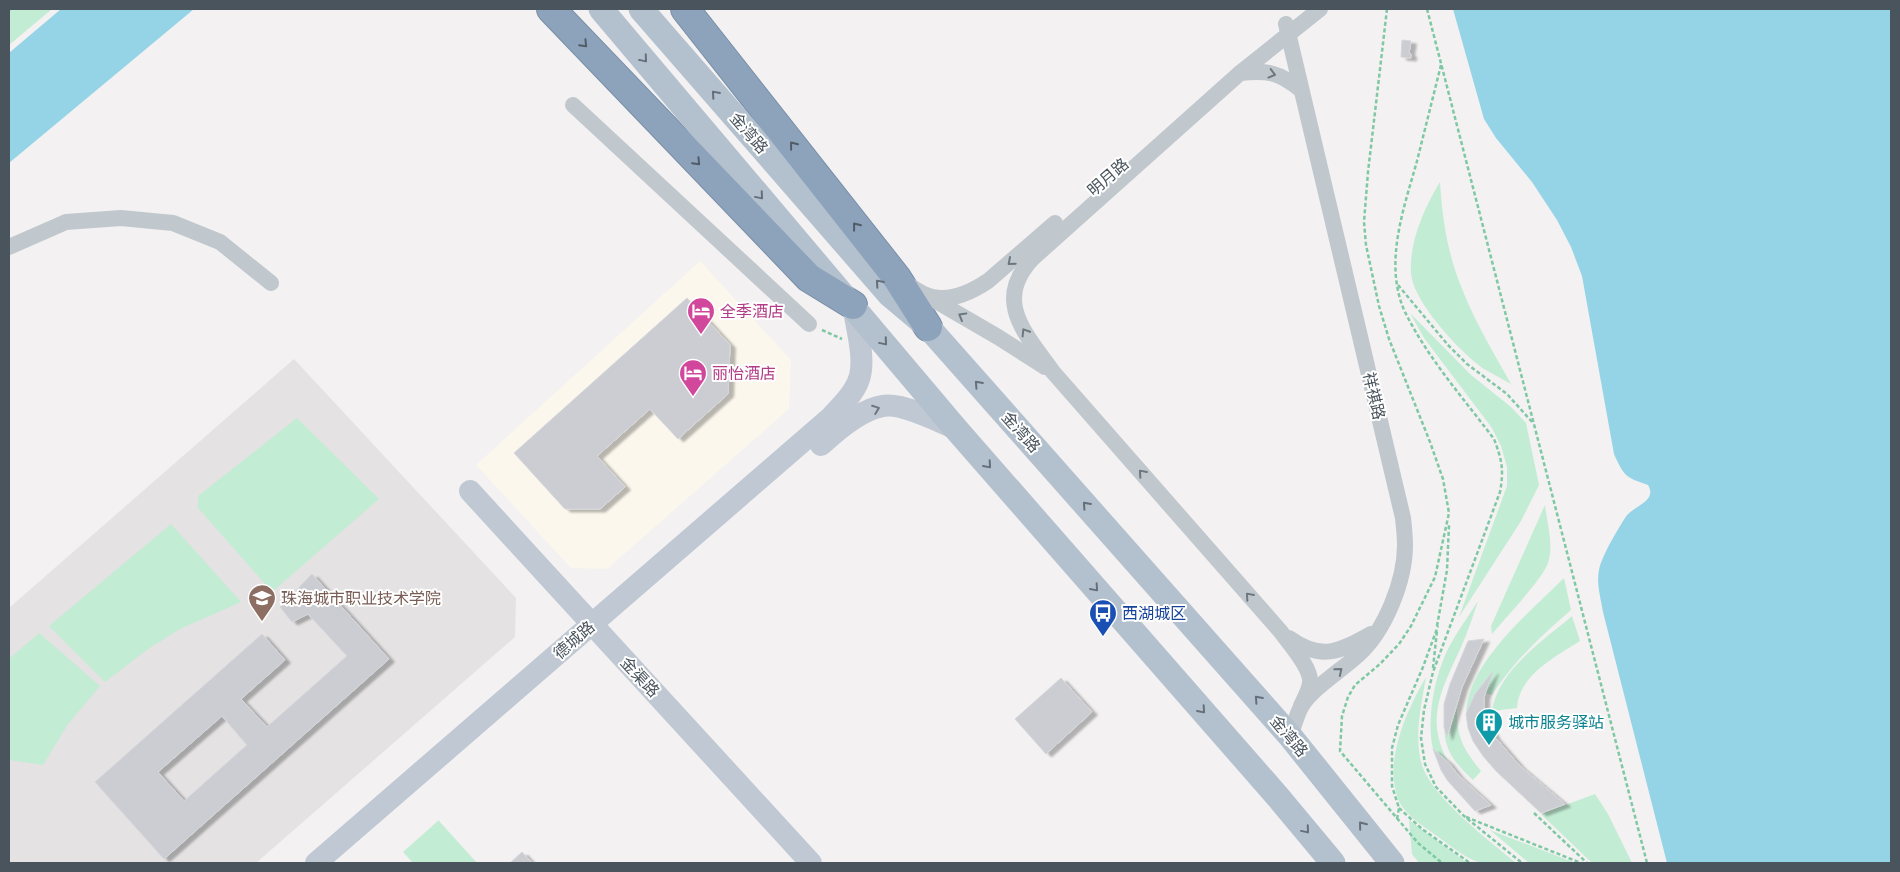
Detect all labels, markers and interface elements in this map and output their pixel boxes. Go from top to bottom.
one-way arrow [578,38,587,47]
one-way arrow [638,54,647,63]
one-way arrow [1268,68,1277,79]
one-way arrow [712,91,721,100]
street label: 金湾路 [726,109,772,157]
one-way arrow [790,142,798,151]
street label: 明月路 [1084,154,1132,200]
one-way arrow [691,156,700,165]
one-way arrow [755,191,764,200]
one-way arrow [854,223,862,232]
one-way arrow [1007,256,1016,265]
one-way arrow [876,280,885,289]
hotel icon: 全季酒店 [686,296,716,335]
place label: 全季酒店 [720,302,784,321]
one-way arrow [959,312,968,322]
one-way arrow [1022,329,1031,338]
one-way arrow [878,337,887,346]
hotel icon: 丽怡酒店 [678,358,708,397]
place label: 丽怡酒店 [712,364,776,383]
street label: 祥祺路 [1359,370,1389,422]
one-way arrow [975,380,984,389]
one-way arrow [871,404,880,415]
street label: 金湾路 [998,408,1044,456]
one-way arrow [983,460,992,469]
one-way arrow [1139,470,1148,479]
one-way arrow [1083,502,1092,511]
one-way arrow [1090,582,1099,591]
school or university icon: 珠海城市职业技术学院 [247,583,277,622]
place label: 珠海城市职业技术学院 [281,589,441,608]
one-way arrow [1245,592,1254,601]
bus stop icon: 西湖城区 [1088,598,1118,637]
place label: 西湖城区 [1122,604,1186,623]
street label: 德城路 [550,617,598,663]
street label: 金渠路 [617,653,663,701]
one-way arrow [1333,668,1342,676]
one-way arrow [1255,696,1264,705]
one-way arrow [1196,704,1205,713]
building icon: 城市服务驿站 [1474,707,1504,746]
street label: 金湾路 [1266,712,1312,760]
place label: 城市服务驿站 [1508,713,1604,732]
one-way arrow [1359,822,1367,831]
one-way arrow [1300,824,1308,833]

